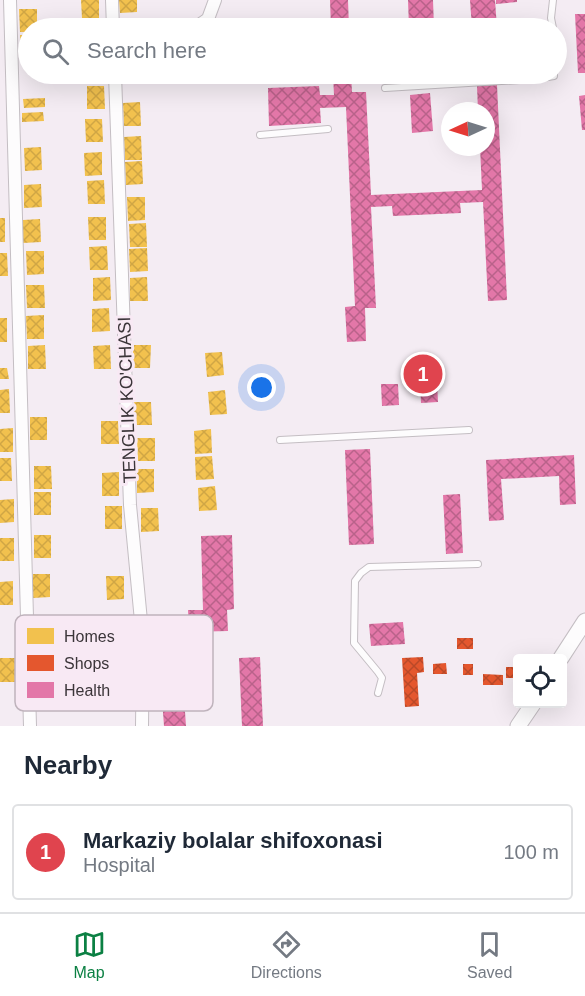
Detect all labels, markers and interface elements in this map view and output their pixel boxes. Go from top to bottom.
search box [18,18,567,84]
icon: search [39,35,72,68]
text: Search here [87,38,207,63]
north arrow [441,102,495,156]
street label: TENGLIK KO'CHASI [114,316,140,484]
pin: 1 [404,352,442,397]
your location [247,373,276,402]
legend [15,615,213,711]
text: Homes [64,628,115,645]
map controls [513,654,567,708]
button: locate [513,654,567,708]
text: Shops [64,655,109,672]
text: Health [64,682,110,699]
text: Nearby [24,750,112,780]
text: Markaziy bolalar shifoxonasi [83,828,383,853]
text: 1 [40,841,51,863]
text: 100 m [503,841,559,863]
text: Hospital [83,854,155,876]
tab: Map [73,928,106,982]
tab: Directions [251,928,322,982]
tab: Saved [467,928,512,982]

